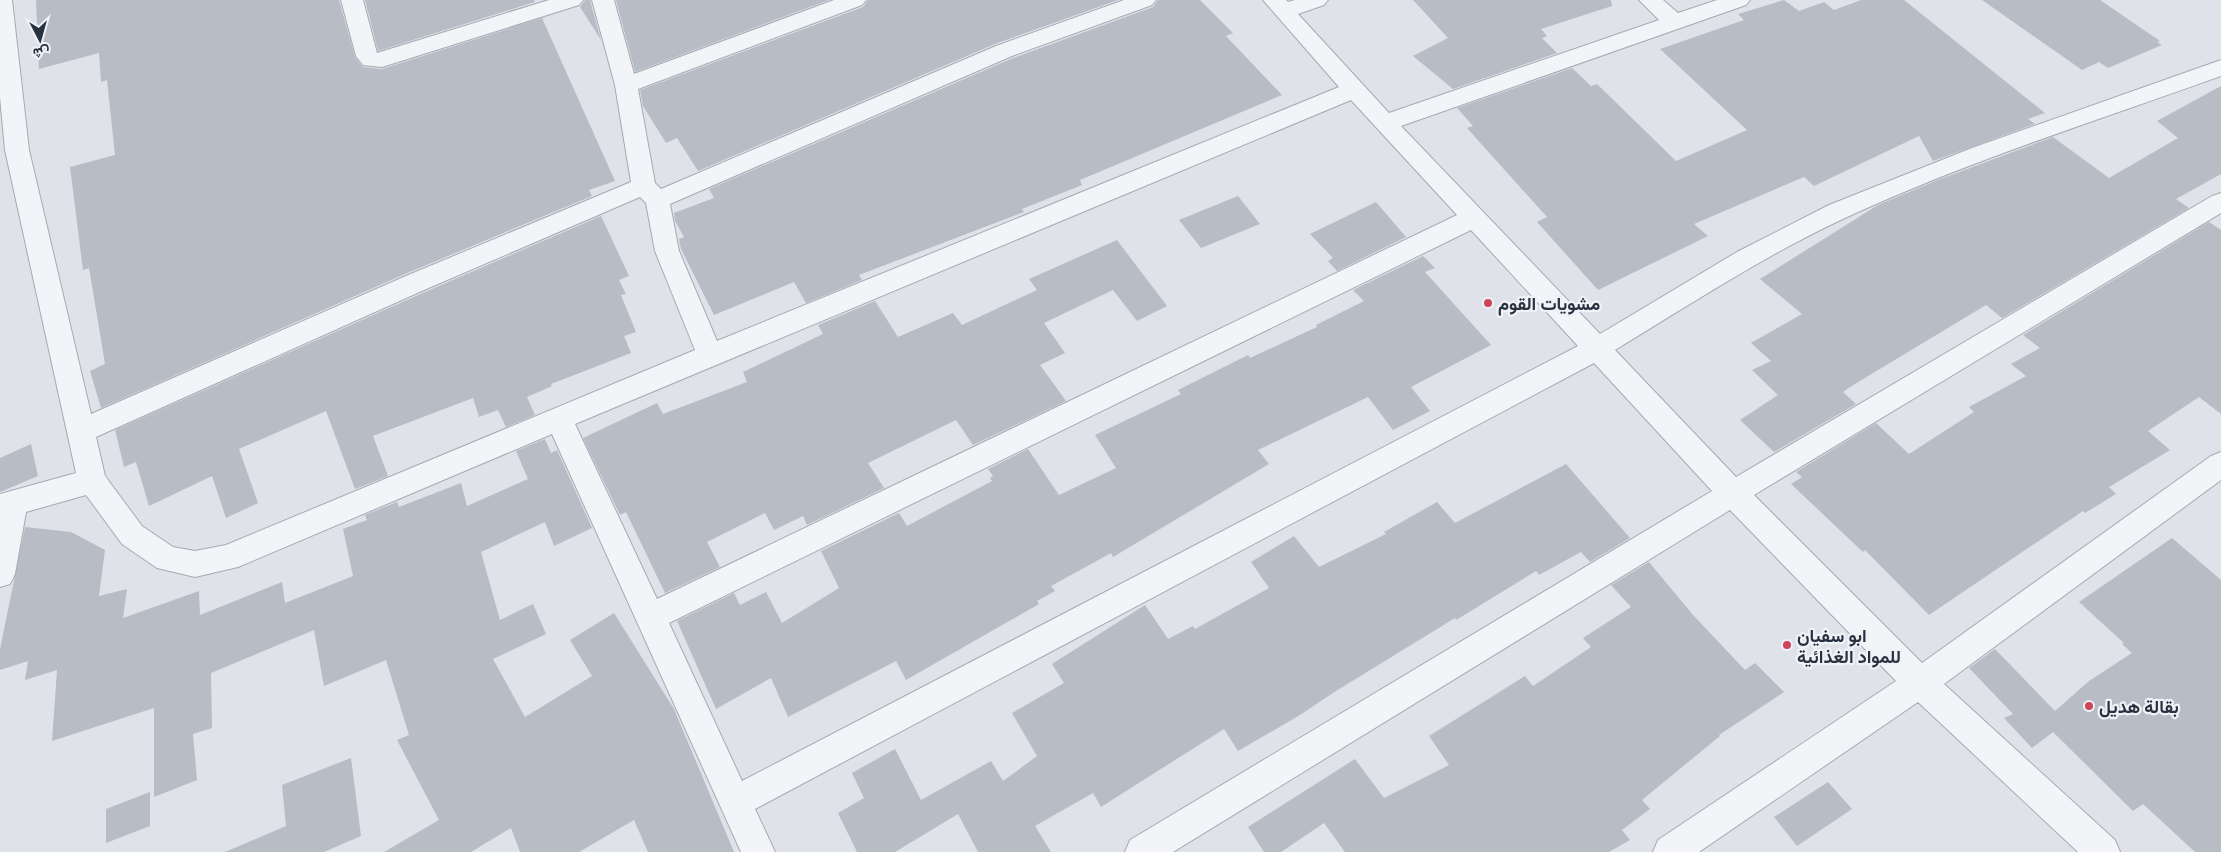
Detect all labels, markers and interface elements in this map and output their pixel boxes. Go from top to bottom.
north arrow [15,15,65,65]
text: ش [32,43,51,62]
place label: مشويات القوم [1498,293,1601,316]
marker: مشويات القوم [1482,297,1494,309]
place label: ابو سفيان للمواد الغذائية [1797,625,1901,668]
marker: ابو سفيان للمواد الغذائية [1781,639,1793,651]
place label: بقالة هديل [2099,696,2179,718]
marker: بقالة هديل [2083,700,2095,712]

